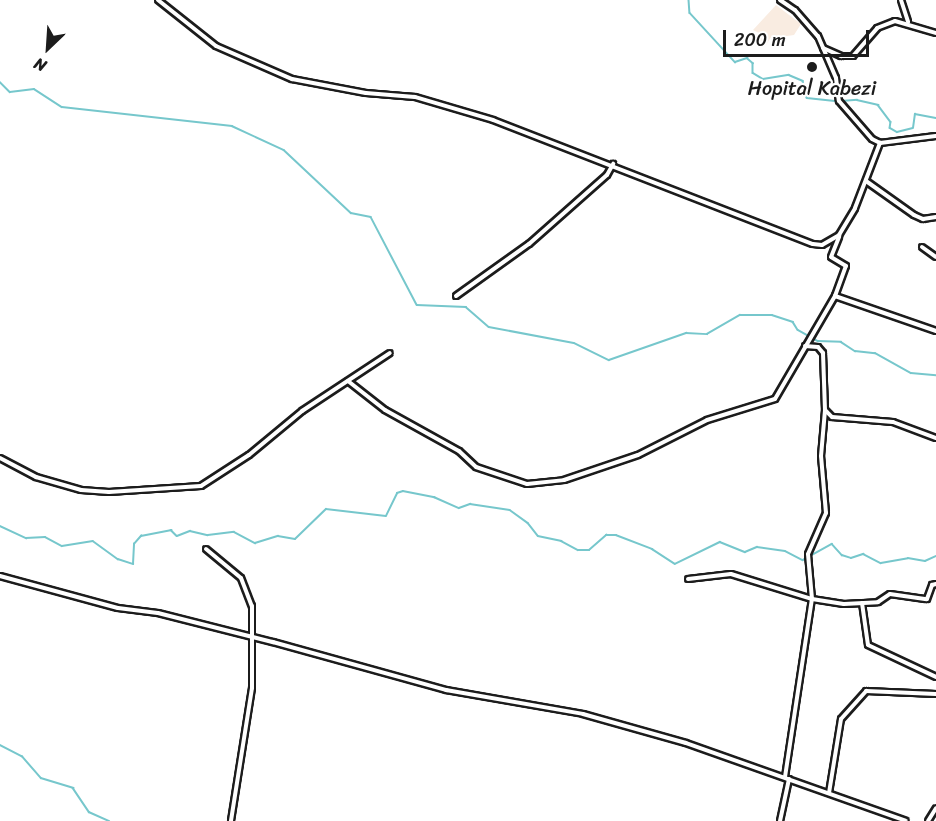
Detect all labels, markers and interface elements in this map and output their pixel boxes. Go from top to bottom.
north arrow [18,18,78,78]
scale bar [726,18,872,56]
text: 200 m [734,24,786,56]
text: N [29,49,51,80]
marker: Hopital Kabezi [805,60,819,74]
place label: Hopital Kabezi [748,76,876,100]

